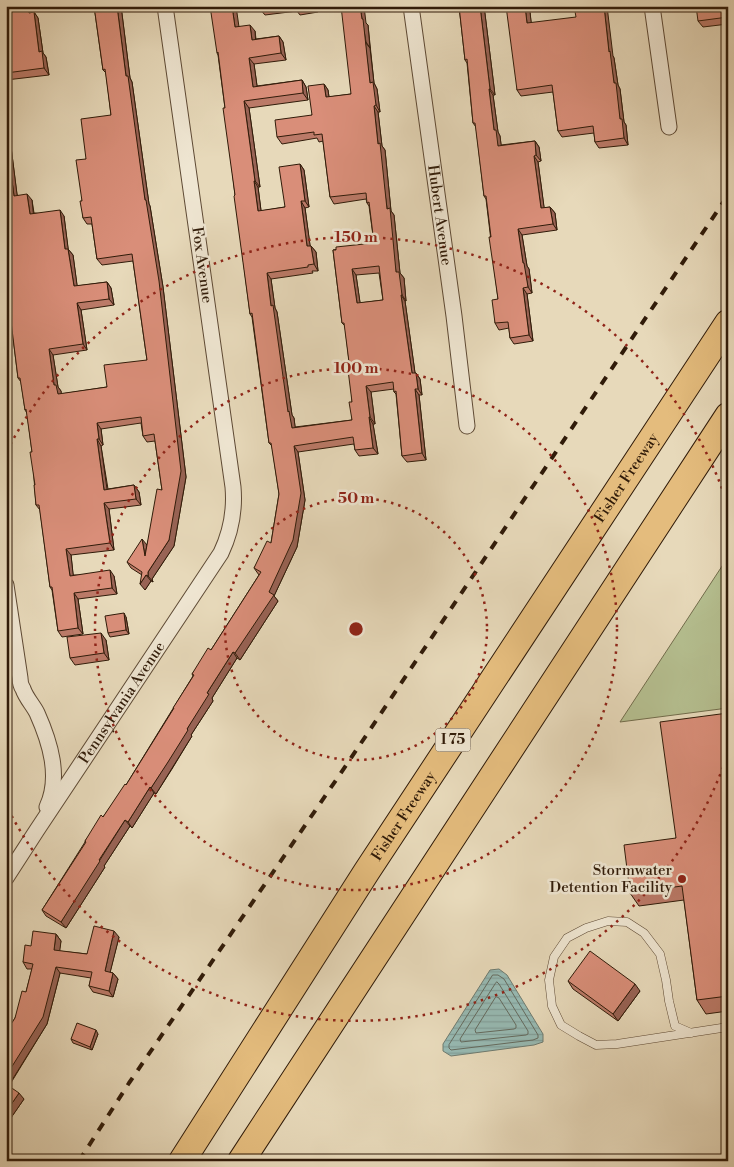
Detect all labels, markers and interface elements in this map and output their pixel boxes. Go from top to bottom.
street label: Hubert Avenue [424,163,456,267]
street label: Fox Avenue [187,226,217,304]
text: 150 m [334,228,378,247]
text: 100 m [334,359,379,378]
street label: Fisher Freeway [590,429,663,526]
text: 50 m [338,489,374,508]
centre of rings [347,620,365,638]
street label: Pennsylvania Avenue [74,638,169,767]
road number: I 75 [436,728,470,752]
street label: Fisher Freeway [367,767,440,864]
place label: Stormwater Detention Facility [550,861,673,897]
marker: Stormwater Detention Facility [676,873,688,885]

